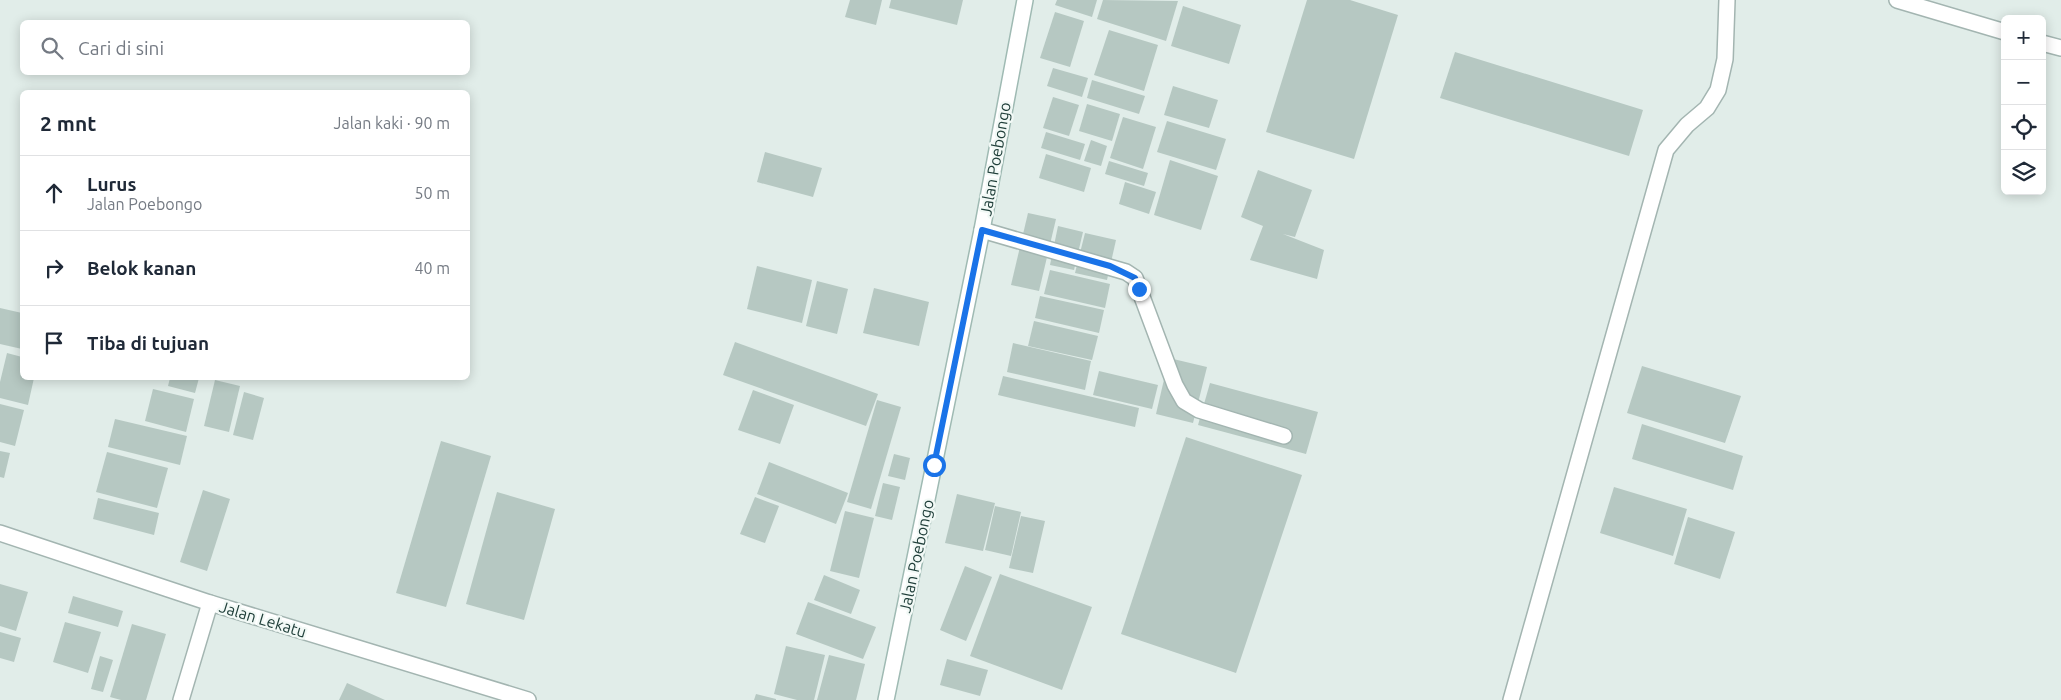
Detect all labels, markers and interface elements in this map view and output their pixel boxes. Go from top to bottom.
map controls [2001,15,2046,195]
button: + [2001,15,2046,60]
search box [20,20,470,75]
icon: search [38,34,66,62]
text: Cari di sini [78,37,164,59]
button: − [2001,60,2046,105]
street label: Jalan Poebongo [976,101,1014,217]
button: locate [2001,105,2046,150]
text: 2 mnt [40,111,96,135]
text: Jalan kaki · 90 m [334,114,450,132]
button: layers [2001,150,2046,195]
text: Lurus [87,173,136,195]
icon: ahead [40,179,68,207]
text: 50 m [414,184,450,202]
text: Jalan Poebongo [87,195,202,213]
icon: right [40,254,68,282]
text: Belok kanan [87,257,196,279]
text: 40 m [414,259,450,277]
route end [1128,278,1151,301]
icon: arrive [40,329,68,357]
text: Tiba di tujuan [87,332,209,354]
route start [923,454,946,477]
street label: Jalan Poebongo [895,498,937,614]
street label: Jalan Lekatu [217,597,309,641]

